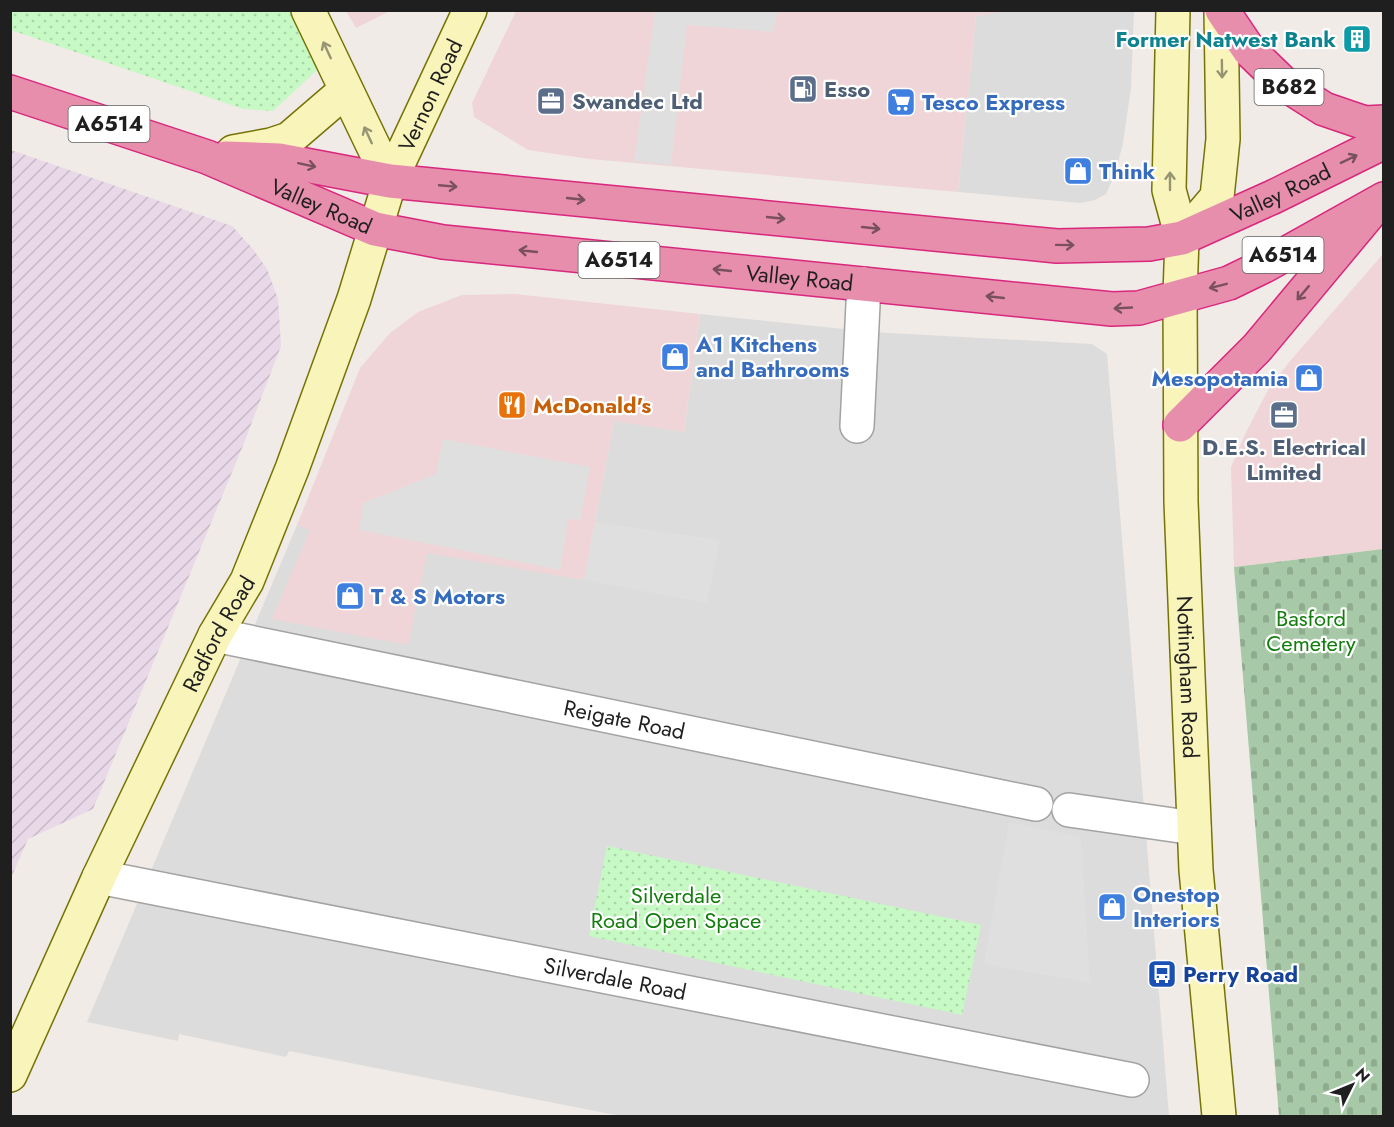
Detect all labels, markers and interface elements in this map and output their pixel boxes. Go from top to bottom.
place label: Former Natwest Bank [1115,23,1336,55]
building icon: Former Natwest Bank [1341,23,1373,55]
street label: Vernon Road [390,34,470,157]
one-way arrow [321,42,333,60]
one-way arrow [1216,58,1228,78]
road number: B682 [1254,69,1324,105]
fuel station icon: Esso [787,73,819,105]
place label: Esso [824,73,870,105]
office icon: Swandec Ltd [535,85,567,117]
place label: Swandec Ltd [572,85,703,117]
supermarket icon: Tesco Express [885,86,917,118]
place label: Tesco Express [922,86,1065,118]
road number: A6514 [68,106,150,142]
one-way arrow [362,127,374,145]
one-way arrow [1339,153,1357,164]
shop icon: Think [1062,155,1094,187]
place label: Think [1099,155,1156,187]
street label: Valley Road [1225,155,1336,230]
one-way arrow [296,160,316,171]
street label: Valley Road [266,170,377,242]
one-way arrow [1164,171,1175,191]
one-way arrow [438,181,458,192]
one-way arrow [566,194,585,205]
one-way arrow [766,213,786,224]
one-way arrow [861,223,881,234]
road number: A6514 [1242,237,1324,273]
one-way arrow [1055,240,1075,251]
road number: A6514 [578,242,660,278]
one-way arrow [519,245,538,256]
street label: Valley Road [745,256,855,299]
one-way arrow [713,264,732,275]
one-way arrow [1209,280,1228,292]
one-way arrow [1296,285,1310,300]
one-way arrow [985,292,1005,303]
one-way arrow [1114,303,1134,314]
place label: A1 Kitchens and Bathrooms [695,328,849,385]
shop icon: A1 Kitchens and Bathrooms [659,341,691,373]
place label: Mesopotamia [1151,362,1288,394]
shop icon: Mesopotamia [1293,362,1325,394]
restaurant icon: McDonald's [496,389,528,421]
place label: McDonald's [533,389,651,421]
office icon: D.E.S. Electrical Limited [1268,399,1300,431]
place label: D.E.S. Electrical Limited [1202,431,1366,488]
street label: Radford Road [174,570,263,697]
shop icon: T & S Motors [334,580,366,612]
place label: T & S Motors [371,580,505,612]
street label: Nottingham Road [1169,595,1207,759]
park label: Basford Cemetery [1266,602,1356,659]
street label: Reigate Road [561,691,688,747]
place label: Onestop Interiors [1133,878,1220,935]
park label: Silverdale Road Open Space [591,879,761,936]
shop icon: Onestop Interiors [1096,891,1128,923]
street label: Silverdale Road [541,949,689,1008]
bus stop icon: Perry Road [1146,958,1178,990]
place label: Perry Road [1183,958,1298,990]
north arrow [1322,1055,1382,1115]
text: N [1350,1063,1375,1088]

